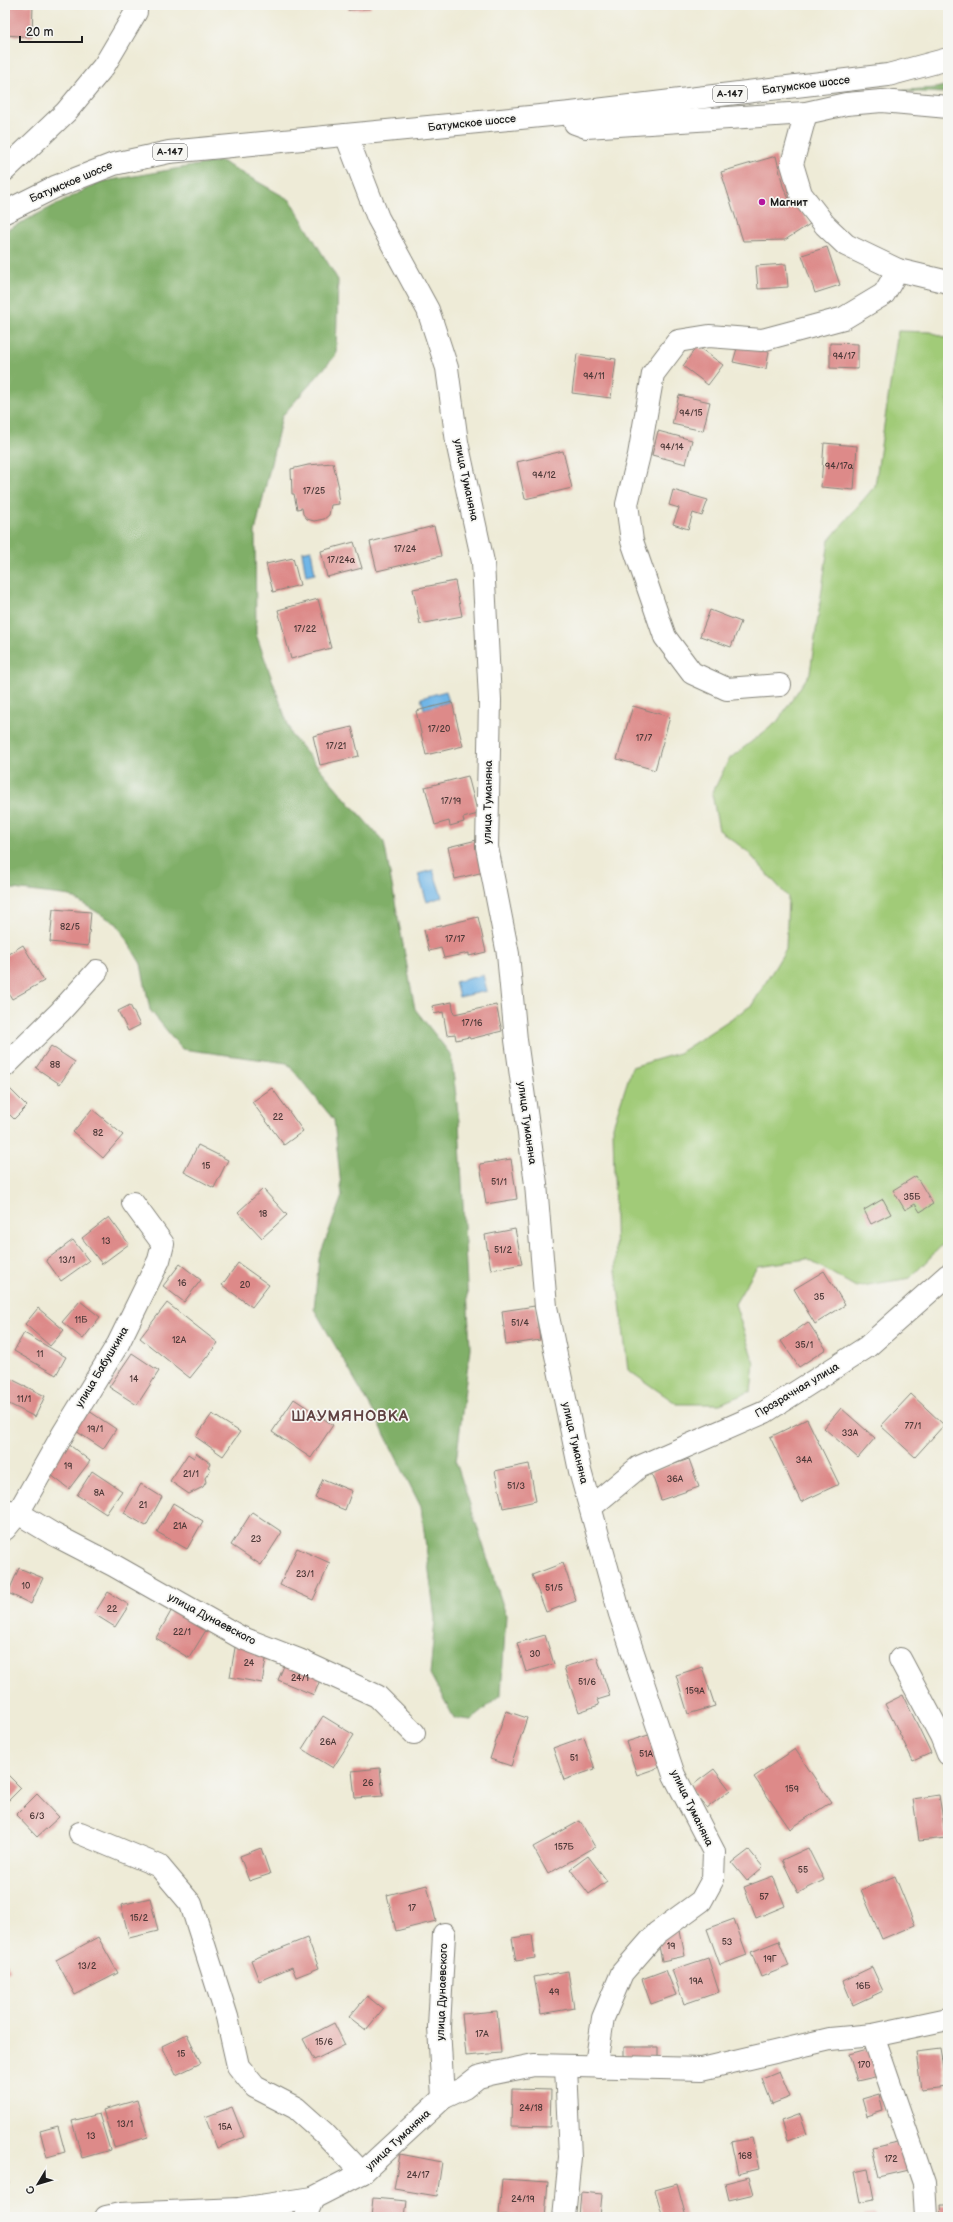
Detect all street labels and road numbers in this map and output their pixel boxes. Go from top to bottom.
street label: Батумское шоссе [761,73,851,97]
road number: А-147 [713,86,747,102]
street label: Батумское шоссе [427,112,517,134]
road number: А-147 [153,144,187,160]
street label: Батумское шоссе [28,159,114,205]
street label: улица Туманяна [451,438,481,523]
street label: улица Туманяна [481,760,495,844]
street label: улица Туманяна [515,1081,539,1166]
street label: улица Бабушкина [73,1324,131,1410]
street label: Прозрачная улица [753,1359,842,1420]
street label: улица Туманяна [559,1401,591,1486]
street label: улица Дунаевского [166,1590,258,1648]
street label: улица Туманяна [668,1768,716,1849]
street label: улица Дунаевского [434,1943,450,2041]
street label: улица Туманяна [363,2106,433,2173]

